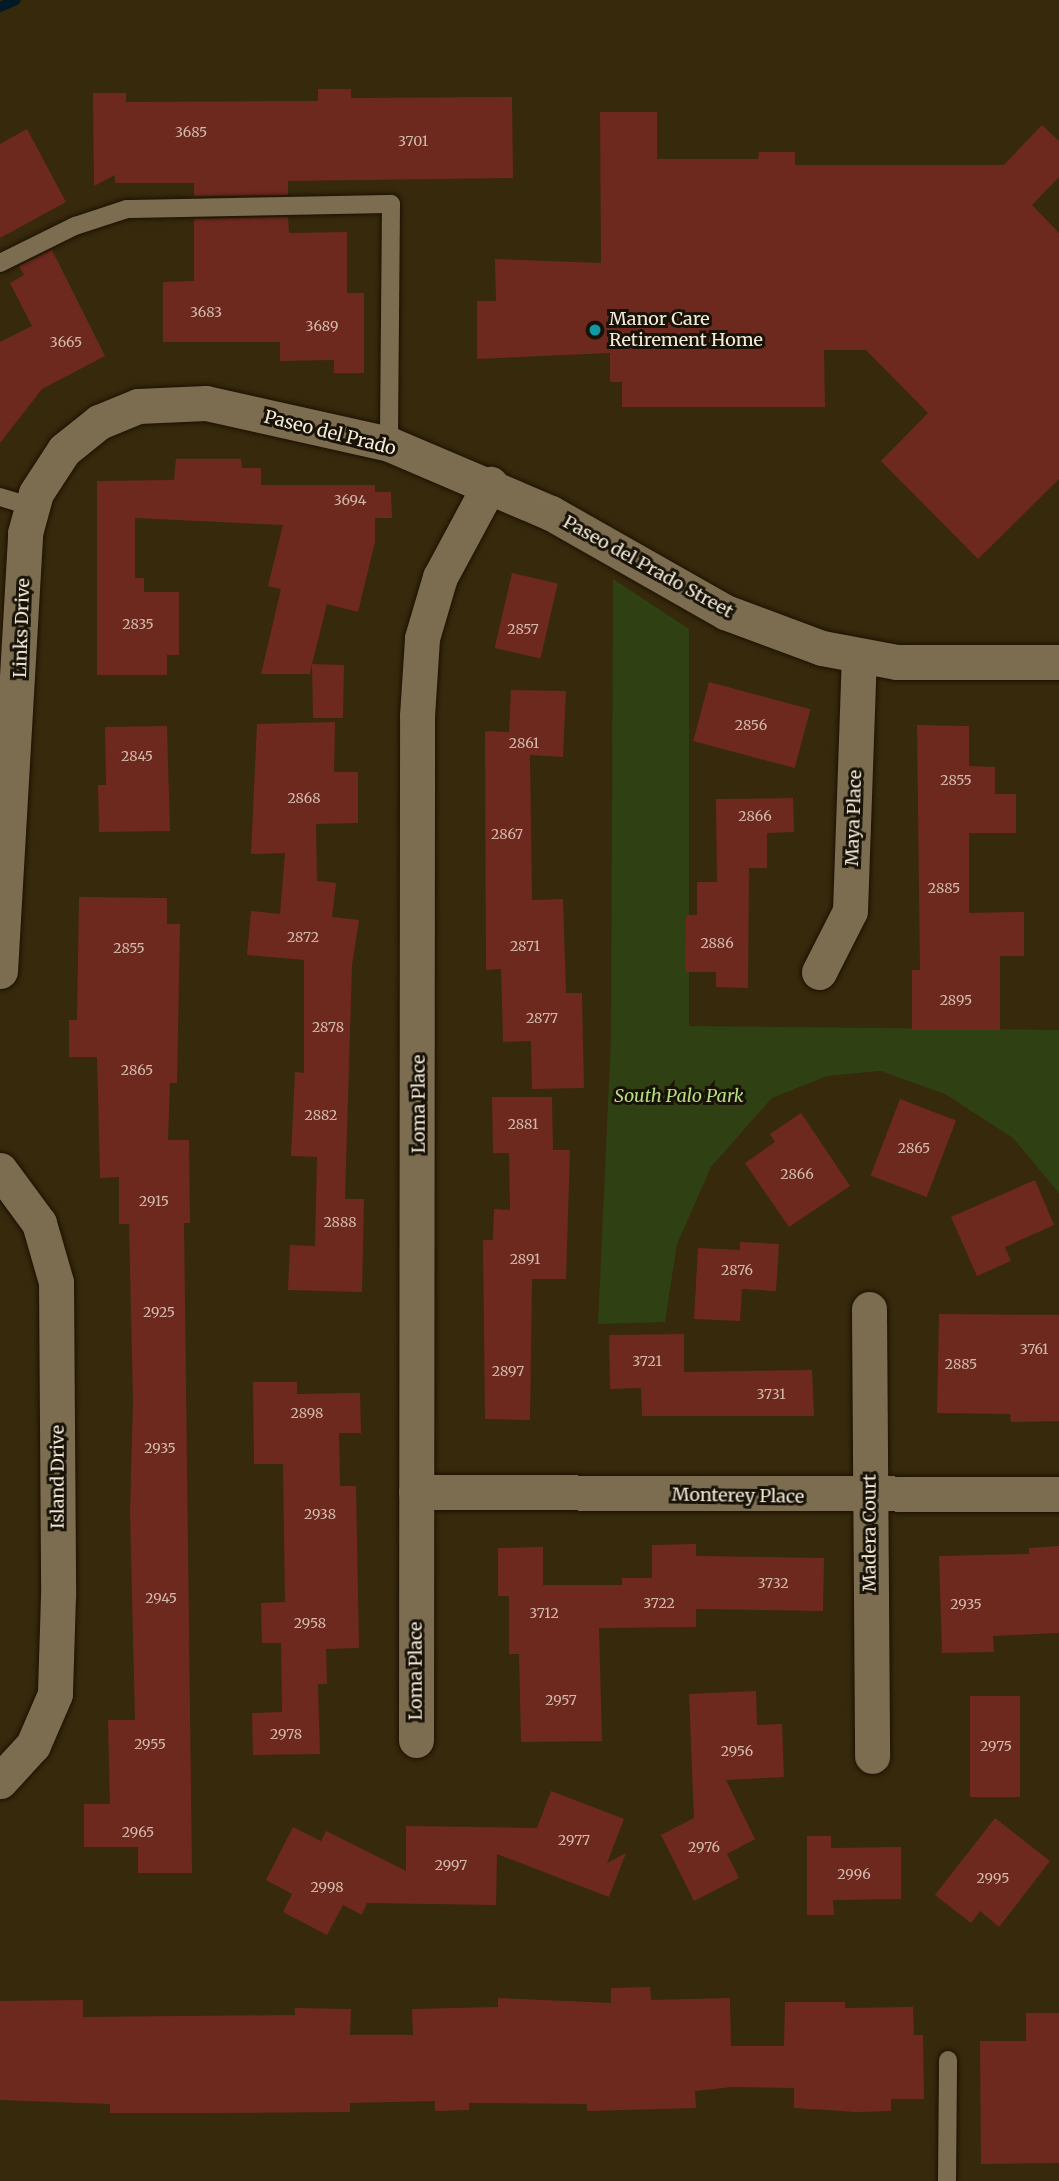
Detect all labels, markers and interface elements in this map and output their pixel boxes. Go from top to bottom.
house number: 3685 [175,124,207,140]
house number: 3701 [398,133,428,149]
house number: 3683 [190,304,222,320]
place label: Manor Care Retirement Home [609,309,763,352]
house number: 3689 [306,318,338,334]
marker: Manor Care Retirement Home [587,322,603,338]
house number: 3665 [50,334,82,350]
street label: Paseo del Prado [262,406,398,460]
house number: 3694 [334,492,366,508]
street label: Paseo del Prado Street [559,511,737,623]
street label: Links Drive [9,578,35,678]
house number: 2835 [122,616,154,632]
house number: 2857 [507,621,539,637]
house number: 2856 [735,717,767,733]
house number: 2861 [509,735,539,751]
house number: 2845 [121,748,153,764]
street label: Maya Place [842,769,866,867]
house number: 2855 [940,772,972,788]
house number: 2868 [287,790,321,806]
house number: 2866 [738,808,772,824]
house number: 2867 [491,826,523,842]
house number: 2885 [928,880,960,896]
house number: 2872 [287,929,319,945]
house number: 2886 [700,935,734,951]
house number: 2871 [510,938,540,954]
house number: 2855 [113,940,145,956]
house number: 2895 [940,992,972,1008]
house number: 2877 [526,1010,558,1026]
house number: 2878 [312,1019,344,1035]
street label: Loma Place [408,1055,430,1153]
house number: 2865 [121,1062,153,1078]
park label: South Palo Park [614,1085,744,1107]
house number: 2882 [305,1107,337,1123]
house number: 2881 [508,1116,538,1132]
house number: 2865 [898,1140,930,1156]
house number: 2866 [780,1166,814,1182]
house number: 2915 [139,1193,169,1209]
house number: 2888 [323,1214,357,1230]
house number: 2891 [510,1251,540,1267]
house number: 2876 [721,1262,753,1278]
house number: 2925 [143,1304,175,1320]
house number: 3761 [1020,1341,1048,1357]
house number: 3721 [632,1353,662,1369]
house number: 2885 [945,1356,977,1372]
house number: 2897 [492,1363,524,1379]
house number: 3731 [756,1386,786,1402]
house number: 2898 [291,1405,323,1421]
street label: Island Drive [47,1425,69,1529]
house number: 2935 [144,1440,176,1456]
street label: Madera Court [859,1474,881,1592]
street label: Monterey Place [671,1484,805,1508]
house number: 2938 [304,1506,336,1522]
house number: 3732 [757,1575,789,1591]
house number: 2945 [145,1590,177,1606]
house number: 3722 [643,1595,675,1611]
house number: 2935 [950,1596,982,1612]
house number: 3712 [529,1605,559,1621]
house number: 2958 [294,1615,326,1631]
street label: Loma Place [405,1622,427,1720]
house number: 2957 [545,1692,577,1708]
house number: 2978 [270,1726,302,1742]
house number: 2955 [134,1736,166,1752]
house number: 2975 [980,1738,1012,1754]
house number: 2956 [721,1743,753,1759]
house number: 2965 [122,1824,154,1840]
house number: 2977 [558,1832,590,1848]
house number: 2976 [688,1839,720,1855]
house number: 2997 [435,1857,467,1873]
house number: 2996 [837,1866,871,1882]
house number: 2995 [977,1870,1009,1886]
house number: 2998 [310,1879,344,1895]

